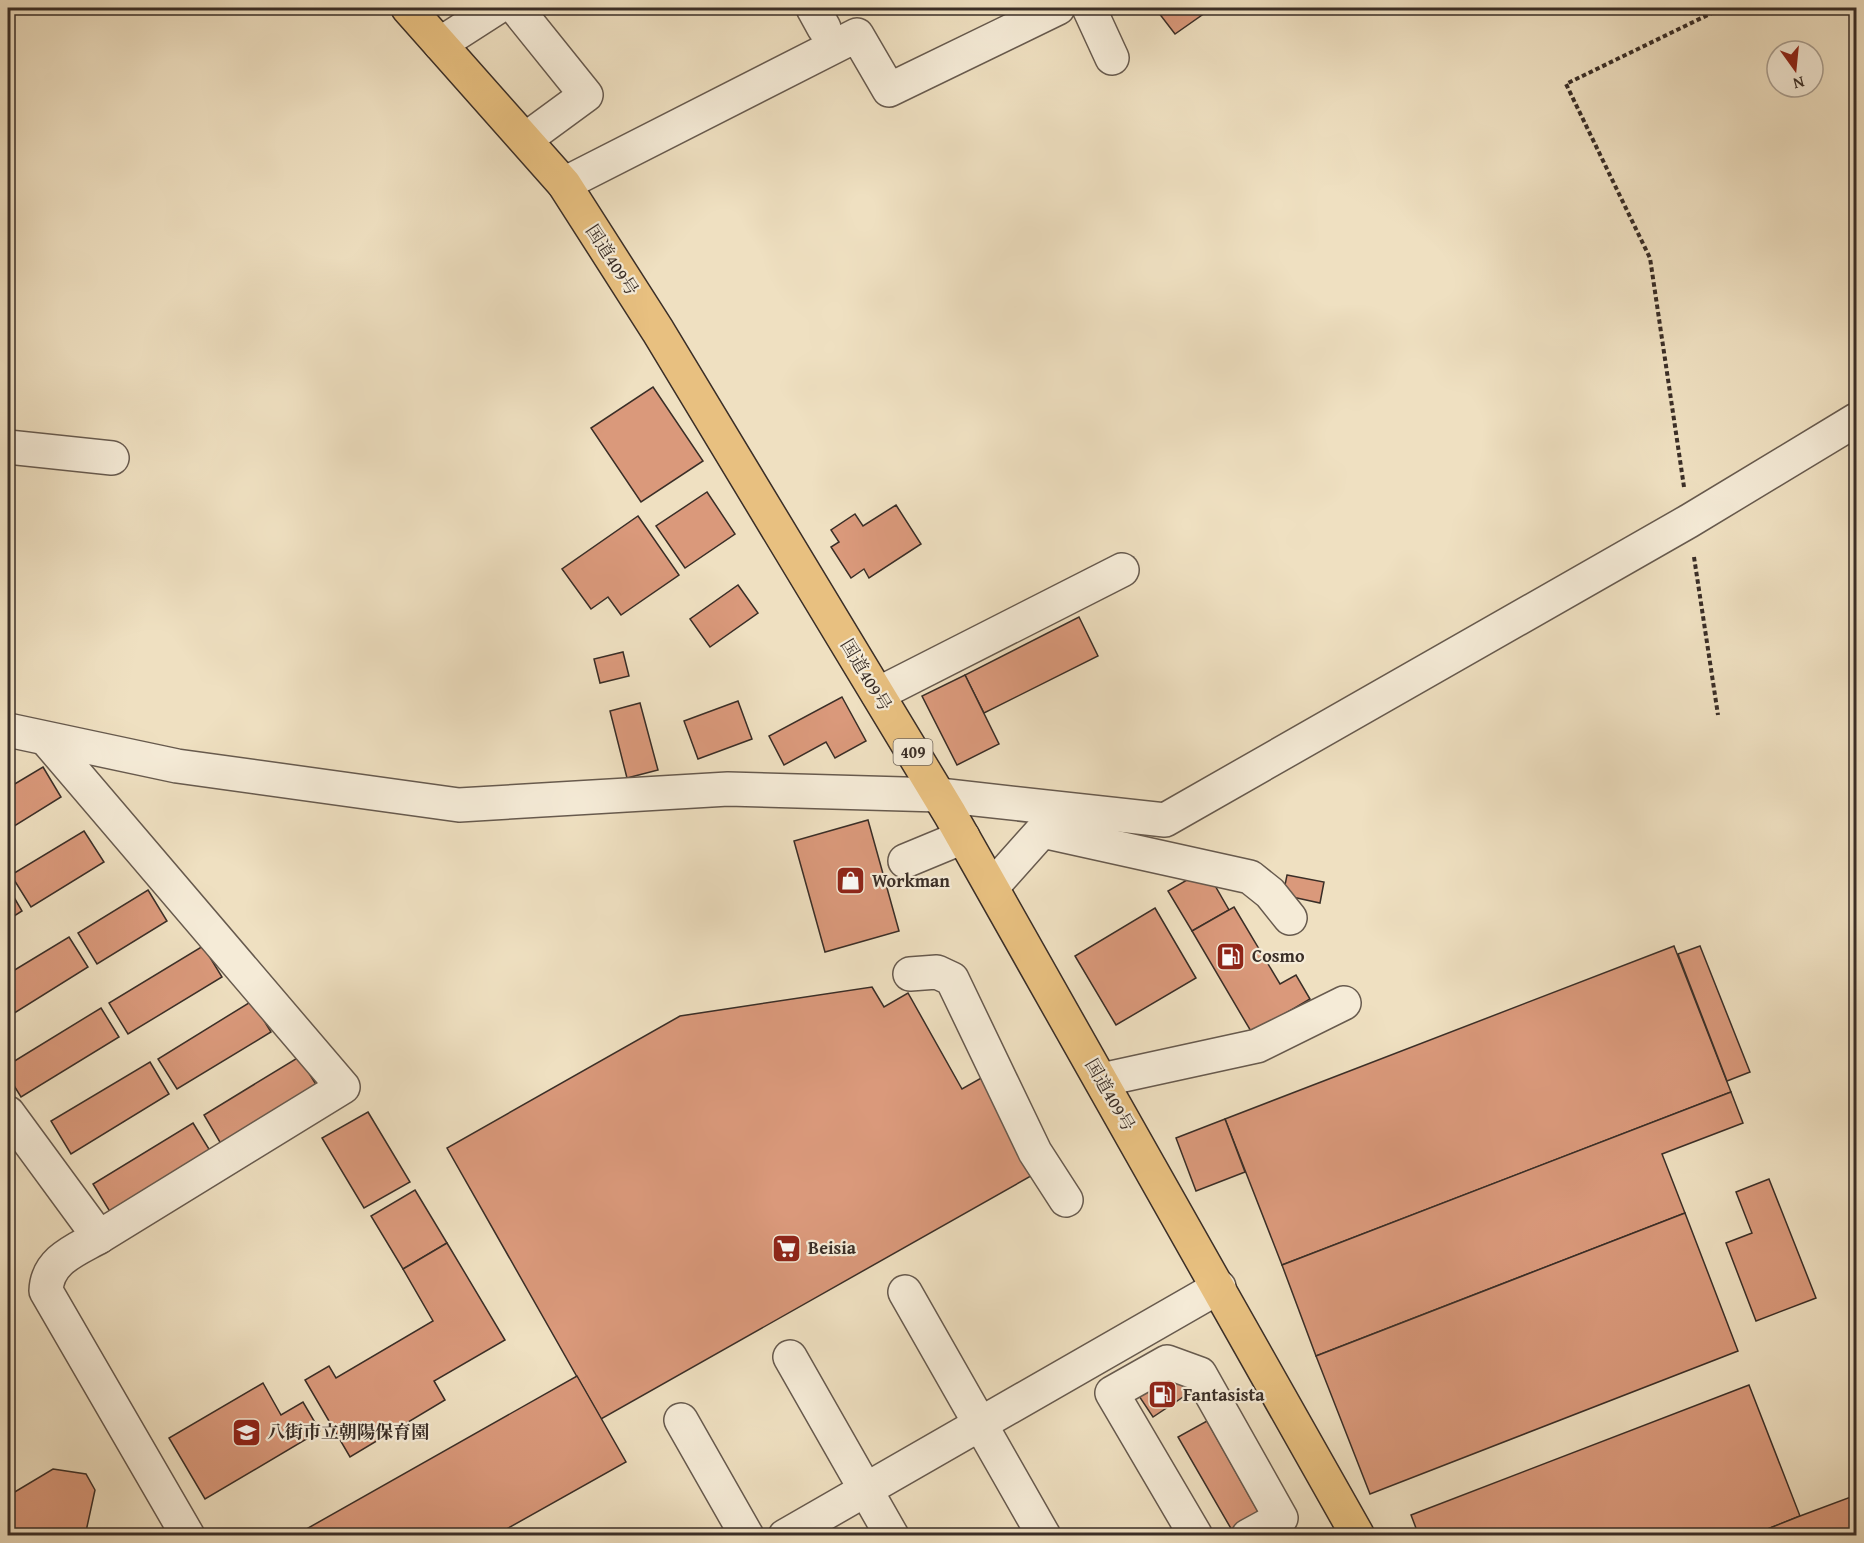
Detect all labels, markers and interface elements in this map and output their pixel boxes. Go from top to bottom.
north arrow [1765,39,1825,99]
text: N [1790,71,1807,97]
street label: 国道409号 [579,219,646,301]
street label: 国道409号 [834,634,899,716]
road number: 409 [894,739,932,765]
shop icon: Workman [835,865,867,897]
place label: Workman [872,867,950,894]
fuel station icon: Cosmo [1215,940,1247,972]
place label: Cosmo [1252,942,1305,969]
street label: 国道409号 [1079,1053,1142,1136]
supermarket icon: Beisia [771,1232,803,1264]
place label: Beisia [808,1234,857,1261]
fuel station icon: Fantasista [1146,1379,1178,1411]
place label: Fantasista [1183,1381,1265,1408]
school or university icon: 八街市立朝陽保育園 [230,1416,262,1448]
place label: 八街市立朝陽保育園 [267,1418,429,1445]

